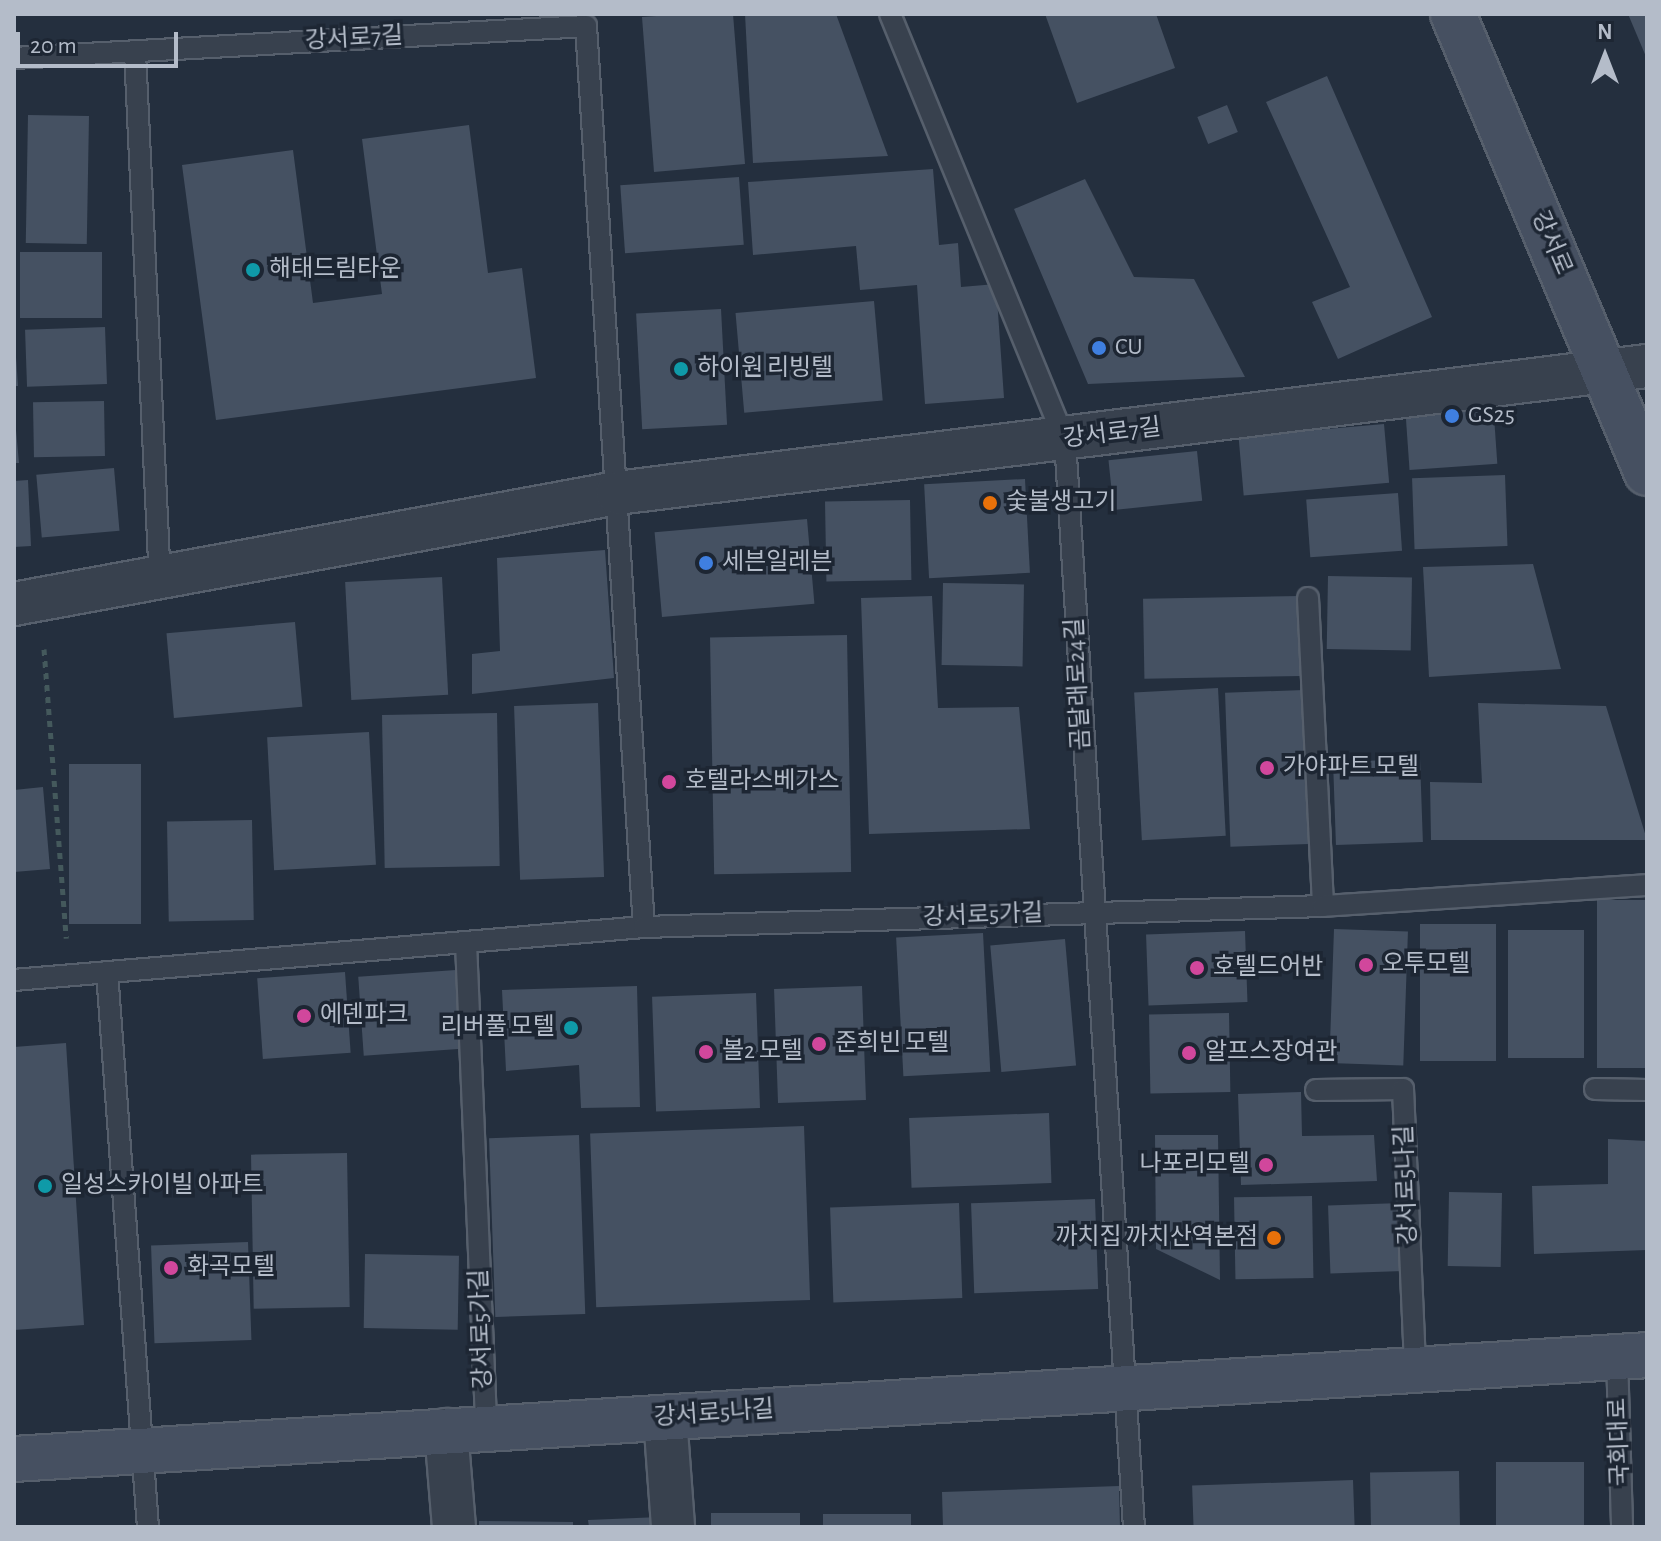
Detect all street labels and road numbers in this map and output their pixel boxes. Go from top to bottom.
street label: 강서로7길 [304,22,404,56]
street label: 강서로 [1525,207,1577,279]
street label: 강서로7길 [1061,414,1163,454]
street label: 곰달래로24길 [1061,617,1097,751]
street label: 강서로5가길 [922,900,1044,932]
street label: 강서로5나길 [1391,1124,1423,1246]
street label: 강서로5가길 [466,1268,498,1390]
street label: 강서로5나길 [653,1395,775,1433]
street label: 국회대로 [1604,1397,1636,1487]

